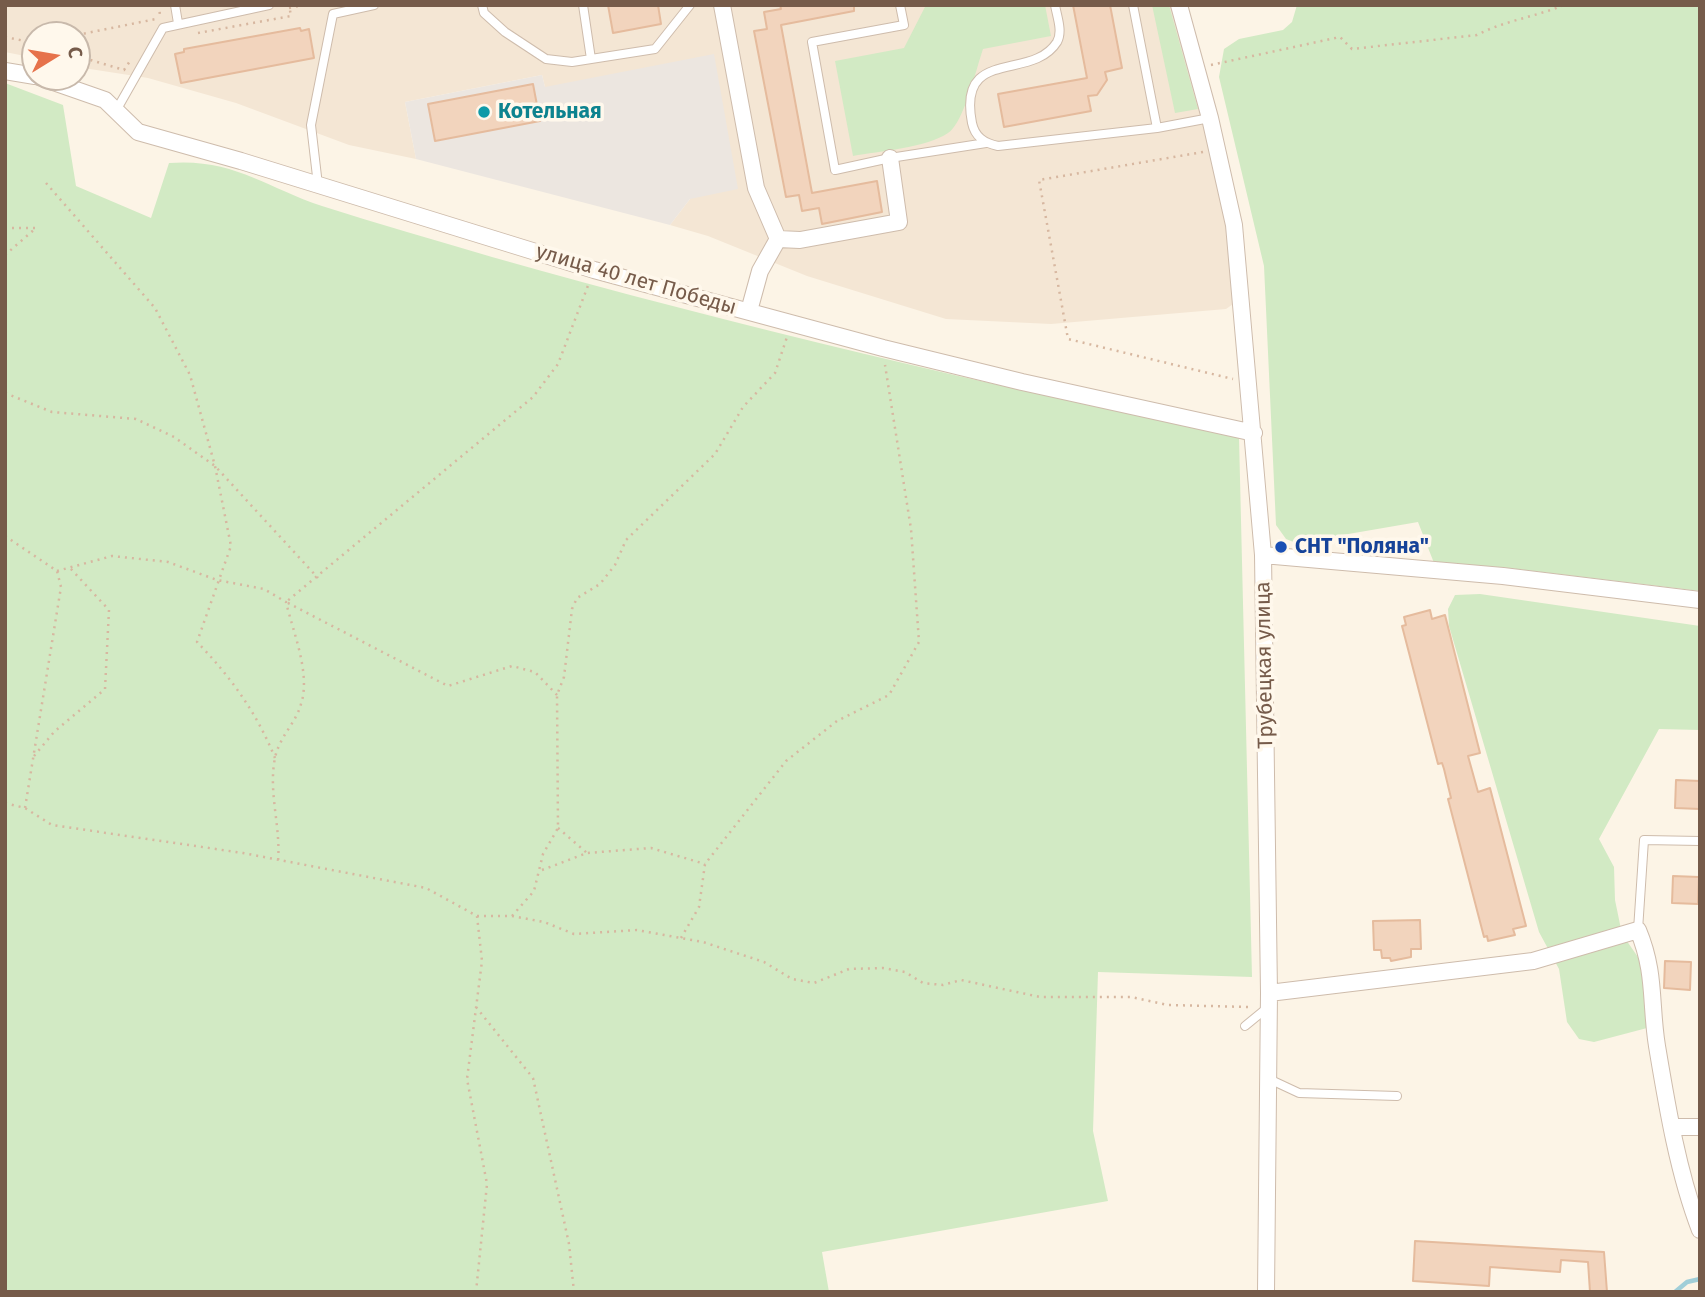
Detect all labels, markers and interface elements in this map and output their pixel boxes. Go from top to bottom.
north arrow [21,21,91,91]
text: С [63,45,87,60]
place label: Котельная [498,99,602,125]
marker: Котельная [476,104,492,120]
street label: улица 40 лет Победы [533,239,739,321]
place label: СНТ "Поляна" [1295,534,1429,560]
marker: СНТ "Поляна" [1273,539,1289,555]
street label: Трубецкая улица [1251,581,1279,749]

